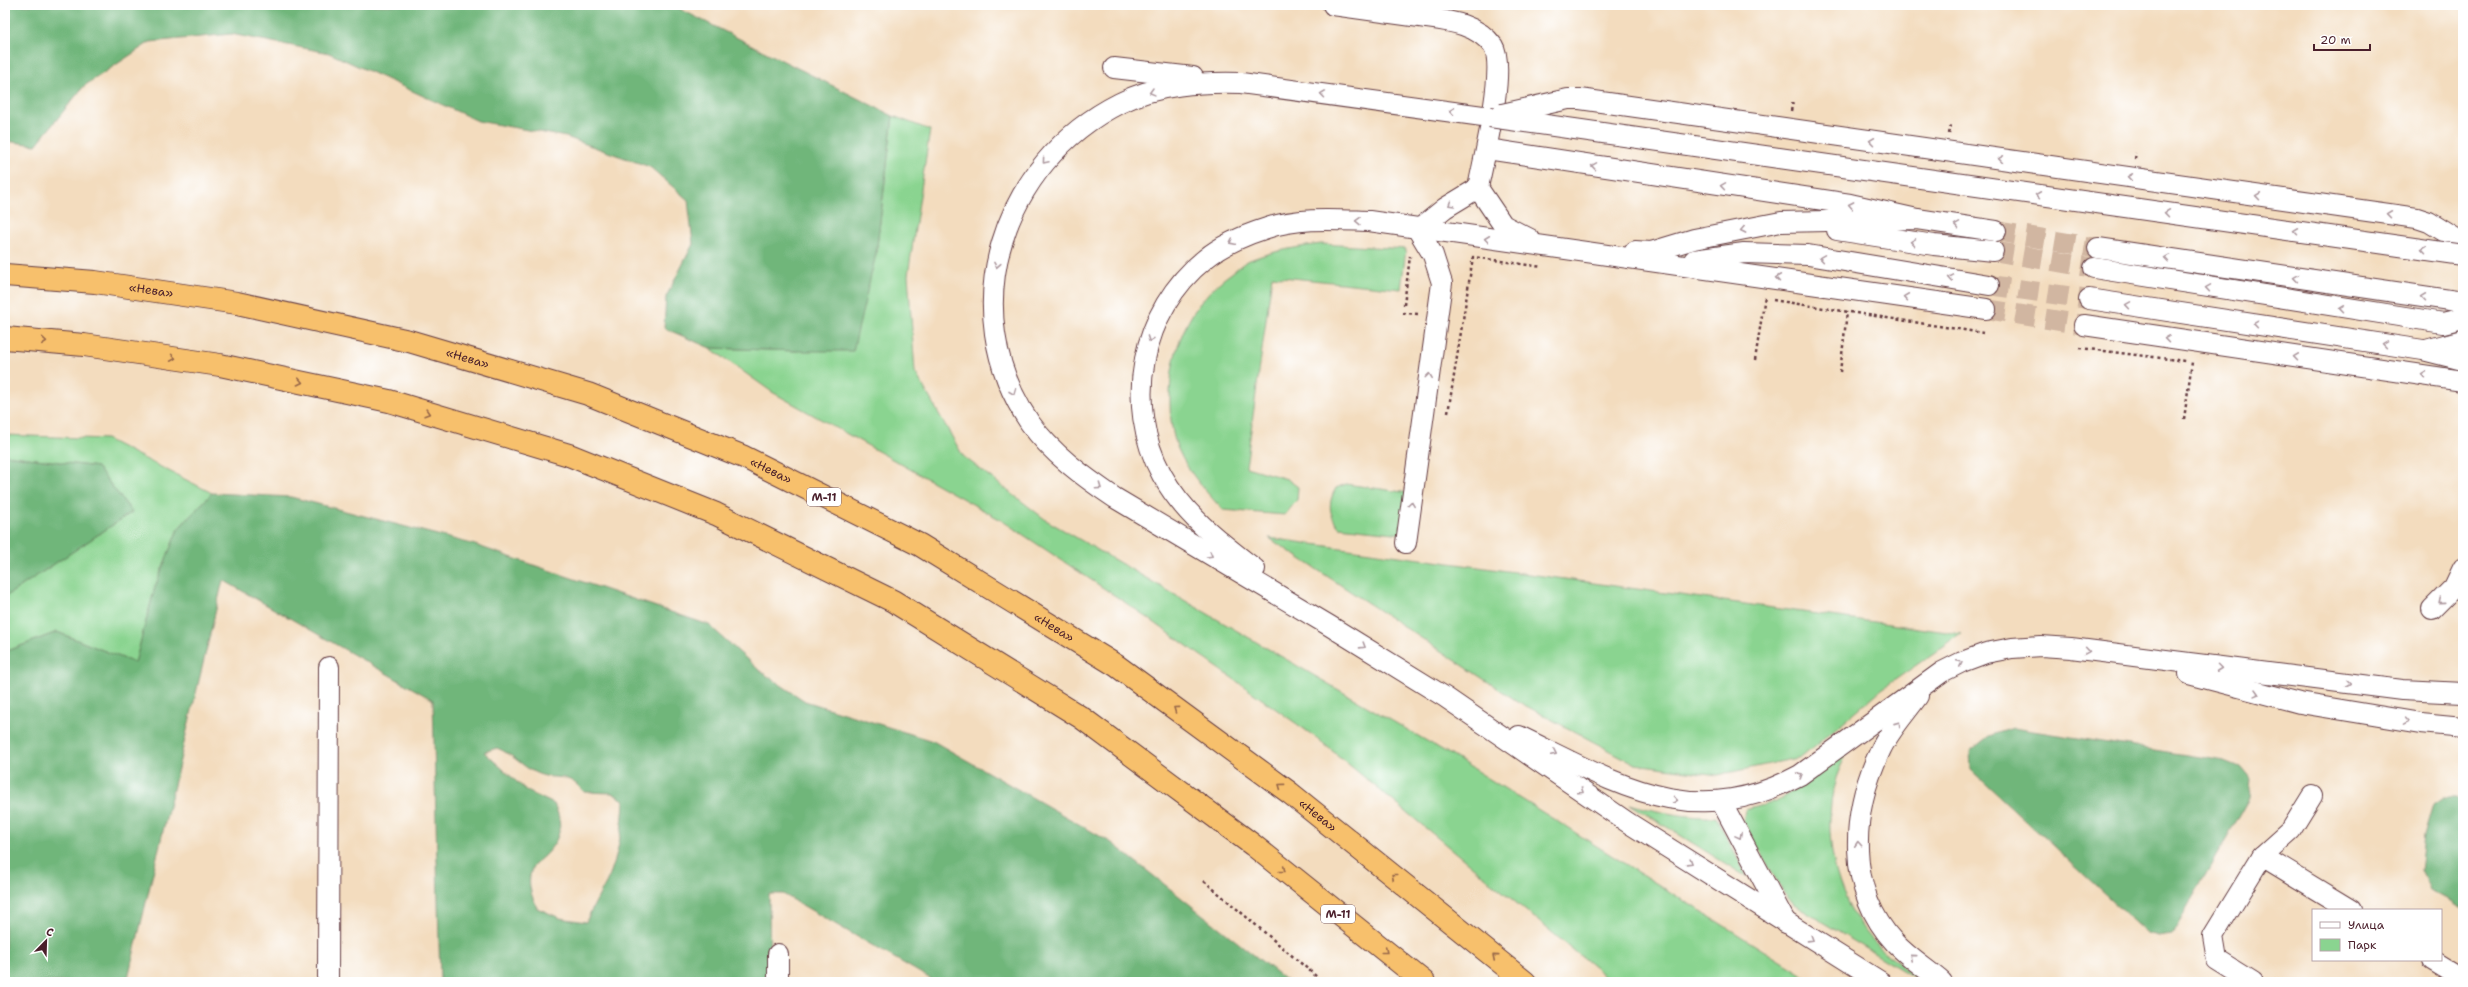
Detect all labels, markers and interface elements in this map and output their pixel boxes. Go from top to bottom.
scale bar [2314,26,2370,52]
text: 20 m [2320,32,2351,48]
one-way arrow [1149,87,1156,96]
one-way arrow [1320,90,1326,99]
one-way arrow [1448,107,1455,116]
one-way arrow [1869,137,1875,146]
one-way arrow [1998,155,2004,164]
one-way arrow [1042,157,1049,164]
one-way arrow [1591,162,1597,171]
one-way arrow [2126,173,2133,182]
one-way arrow [1719,182,1726,191]
one-way arrow [2035,191,2041,200]
one-way arrow [2255,192,2261,201]
one-way arrow [1448,200,1455,207]
one-way arrow [1848,201,1854,209]
one-way arrow [2164,209,2170,218]
one-way arrow [2386,210,2392,219]
one-way arrow [1355,217,1361,225]
one-way arrow [1954,221,1960,230]
one-way arrow [1740,225,1746,233]
one-way arrow [2293,227,2299,236]
one-way arrow [1484,234,1490,243]
one-way arrow [1229,237,1236,245]
one-way arrow [1910,238,1916,247]
one-way arrow [2421,245,2427,254]
one-way arrow [1819,254,1826,262]
one-way arrow [2164,255,2170,263]
one-way arrow [993,262,1002,268]
one-way arrow [1774,274,1781,283]
one-way arrow [1948,274,1954,283]
one-way arrow [2293,274,2299,283]
street label: «Нева» [128,279,175,302]
one-way arrow [2205,284,2211,293]
one-way arrow [1903,293,1909,302]
one-way arrow [2421,293,2427,302]
one-way arrow [2125,301,2131,310]
one-way arrow [2339,305,2345,314]
one-way arrow [2253,321,2259,329]
one-way arrow [1147,335,1155,342]
one-way arrow [2164,335,2170,344]
one-way arrow [41,337,47,346]
one-way arrow [2382,340,2388,349]
street label: «Нева» [444,344,491,372]
one-way arrow [170,353,176,362]
one-way arrow [2293,353,2299,362]
one-way arrow [2421,371,2427,380]
one-way arrow [1425,373,1434,379]
one-way arrow [297,378,304,386]
one-way arrow [1009,388,1017,395]
one-way arrow [423,408,430,417]
street label: «Нева» [748,453,795,488]
one-way arrow [1095,482,1102,490]
road number: М-11 [807,488,841,506]
one-way arrow [1406,501,1415,507]
one-way arrow [1206,550,1213,557]
one-way arrow [2438,597,2446,604]
street label: «Нева» [1031,609,1077,646]
one-way arrow [1359,642,1366,649]
one-way arrow [2084,646,2091,655]
one-way arrow [1957,660,1964,668]
one-way arrow [2216,663,2222,672]
one-way arrow [2345,678,2351,687]
one-way arrow [2253,688,2260,697]
one-way arrow [1174,707,1181,714]
one-way arrow [2403,716,2409,725]
one-way arrow [1893,721,1900,728]
one-way arrow [1550,748,1558,756]
one-way arrow [1796,772,1803,780]
one-way arrow [1278,784,1285,791]
one-way arrow [1577,786,1584,794]
street label: «Нева» [1295,795,1340,836]
one-way arrow [1672,795,1678,804]
one-way arrow [1735,831,1742,839]
one-way arrow [1853,841,1862,847]
one-way arrow [1686,857,1693,865]
one-way arrow [1279,865,1286,872]
one-way arrow [1391,873,1398,880]
road number: М-11 [1321,905,1355,923]
legend [2312,909,2442,961]
text: Улица [2348,917,2385,933]
north arrow [26,921,66,961]
text: С [44,924,56,941]
one-way arrow [1807,934,1814,941]
text: Парк [2348,937,2377,953]
one-way arrow [1380,946,1387,953]
one-way arrow [1493,954,1500,961]
one-way arrow [1909,955,1917,962]

